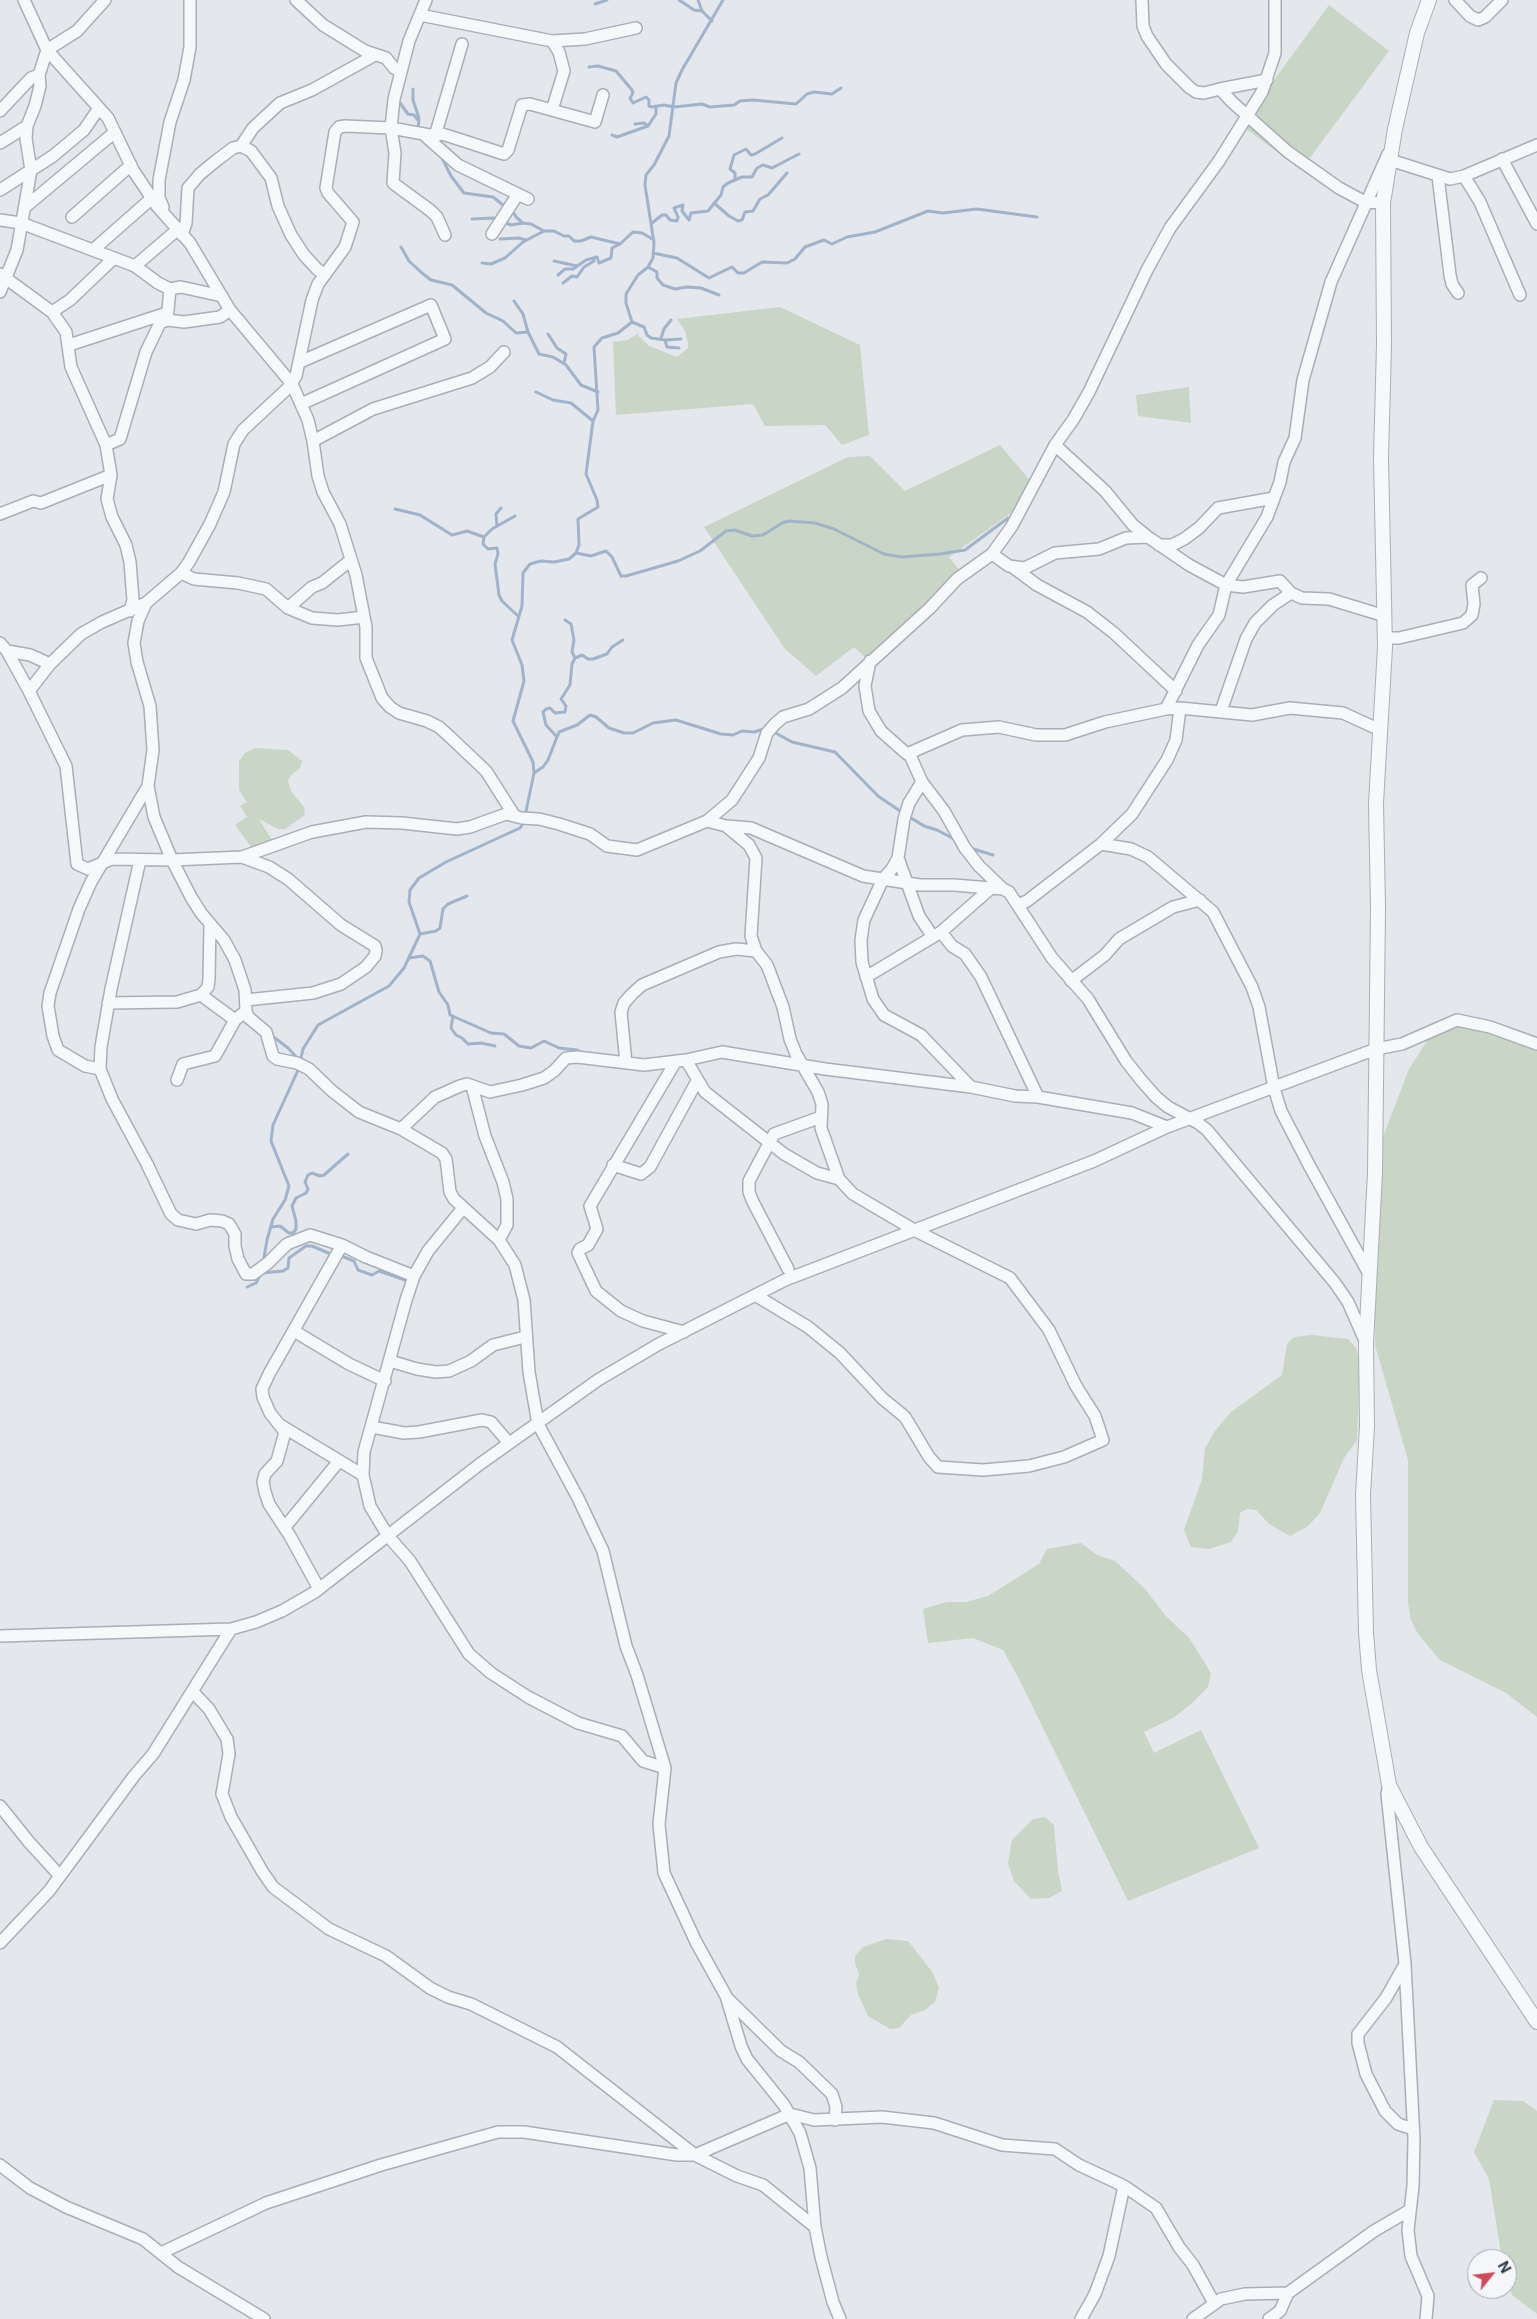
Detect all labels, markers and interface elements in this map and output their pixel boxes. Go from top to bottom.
north arrow [1467,2249,1517,2299]
text: N [1495,2258,1515,2276]

